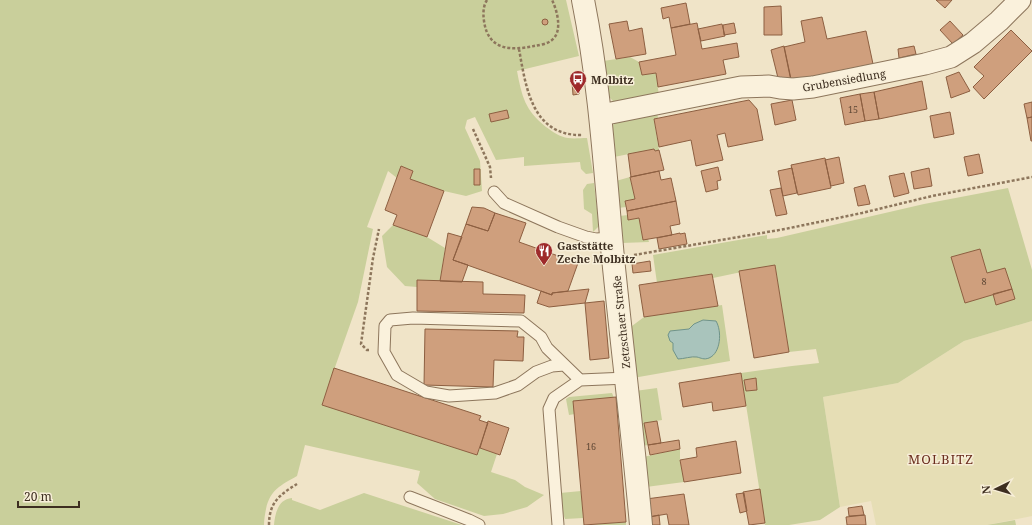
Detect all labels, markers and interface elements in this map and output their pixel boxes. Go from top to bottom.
street label: Grubensiedlung [801,65,887,95]
bus stop icon: Molbitz [568,69,588,94]
place label: Molbitz [591,72,634,87]
house number: 15 [848,103,858,116]
place label: Gaststätte Zeche Molbitz [557,238,635,266]
restaurant icon: Gaststätte Zeche Molbitz [534,241,554,266]
street label: Zetzschaer Straße [609,275,633,369]
house number: 8 [981,275,987,288]
house number: 16 [586,440,596,453]
district label: MOLBITZ [908,450,974,468]
north arrow [976,469,1016,509]
scale bar [18,483,79,509]
text: N [978,485,993,495]
text: 20 m [24,488,52,505]

